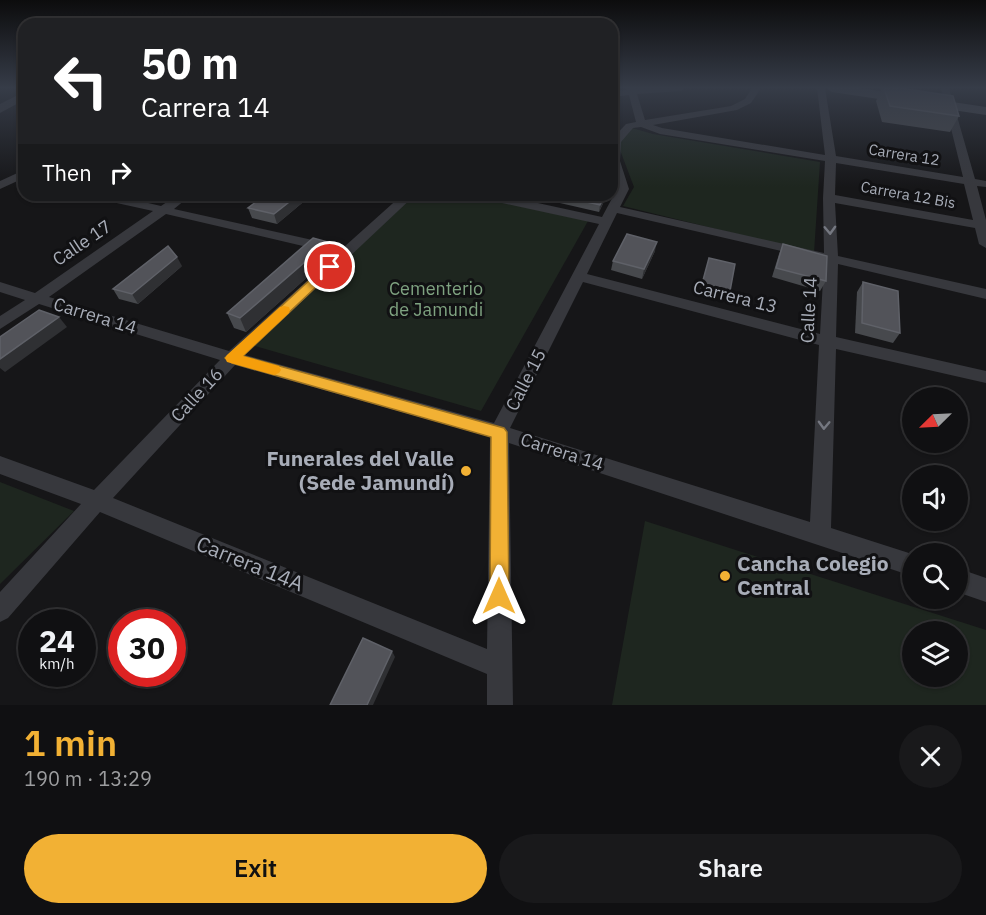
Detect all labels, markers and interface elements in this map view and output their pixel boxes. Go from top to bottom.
text: 50 m [141,36,239,91]
icon: left [42,42,120,120]
text: Carrera 14 [141,89,270,124]
street label: Carrera 12 [867,140,941,169]
icon: right [104,156,137,189]
text: Then [42,158,92,187]
street label: Carrera 12 Bis [859,177,957,212]
street label: Calle 17 [48,215,116,271]
one-way arrow [824,225,837,234]
pin [304,241,355,292]
icon: arrive [313,250,346,283]
street label: Carrera 13 [691,275,780,318]
street label: Calle 14 [795,276,822,344]
park label: Cementerio de Jamundi [389,277,483,321]
street label: Carrera 14 [51,292,140,339]
street label: Calle 15 [500,345,551,415]
street label: Calle 16 [166,363,228,427]
north arrow [902,387,968,453]
map controls [902,387,968,687]
one-way arrow [817,420,830,429]
street label: Carrera 14 [518,427,607,476]
place label: Funerales del Valle (Sede Jamundí) [267,444,454,496]
marker: Funerales del Valle (Sede Jamundí) [459,464,473,478]
button: sound [902,465,968,531]
street label: Carrera 14A [192,529,308,597]
button: search [902,543,968,609]
place label: Cancha Colegio Central [737,549,889,601]
position arrow [467,564,531,628]
marker: Cancha Colegio Central [718,569,732,583]
speed limit sign: 30 [108,609,186,687]
text: 24 [39,621,75,660]
button: layers [902,621,968,687]
text: km/h [39,654,75,673]
text: 1 min [24,719,117,766]
button: close [899,725,962,788]
text: 190 m · 13:29 [24,765,152,792]
button: Exit [24,834,487,903]
button: Share [499,834,962,903]

